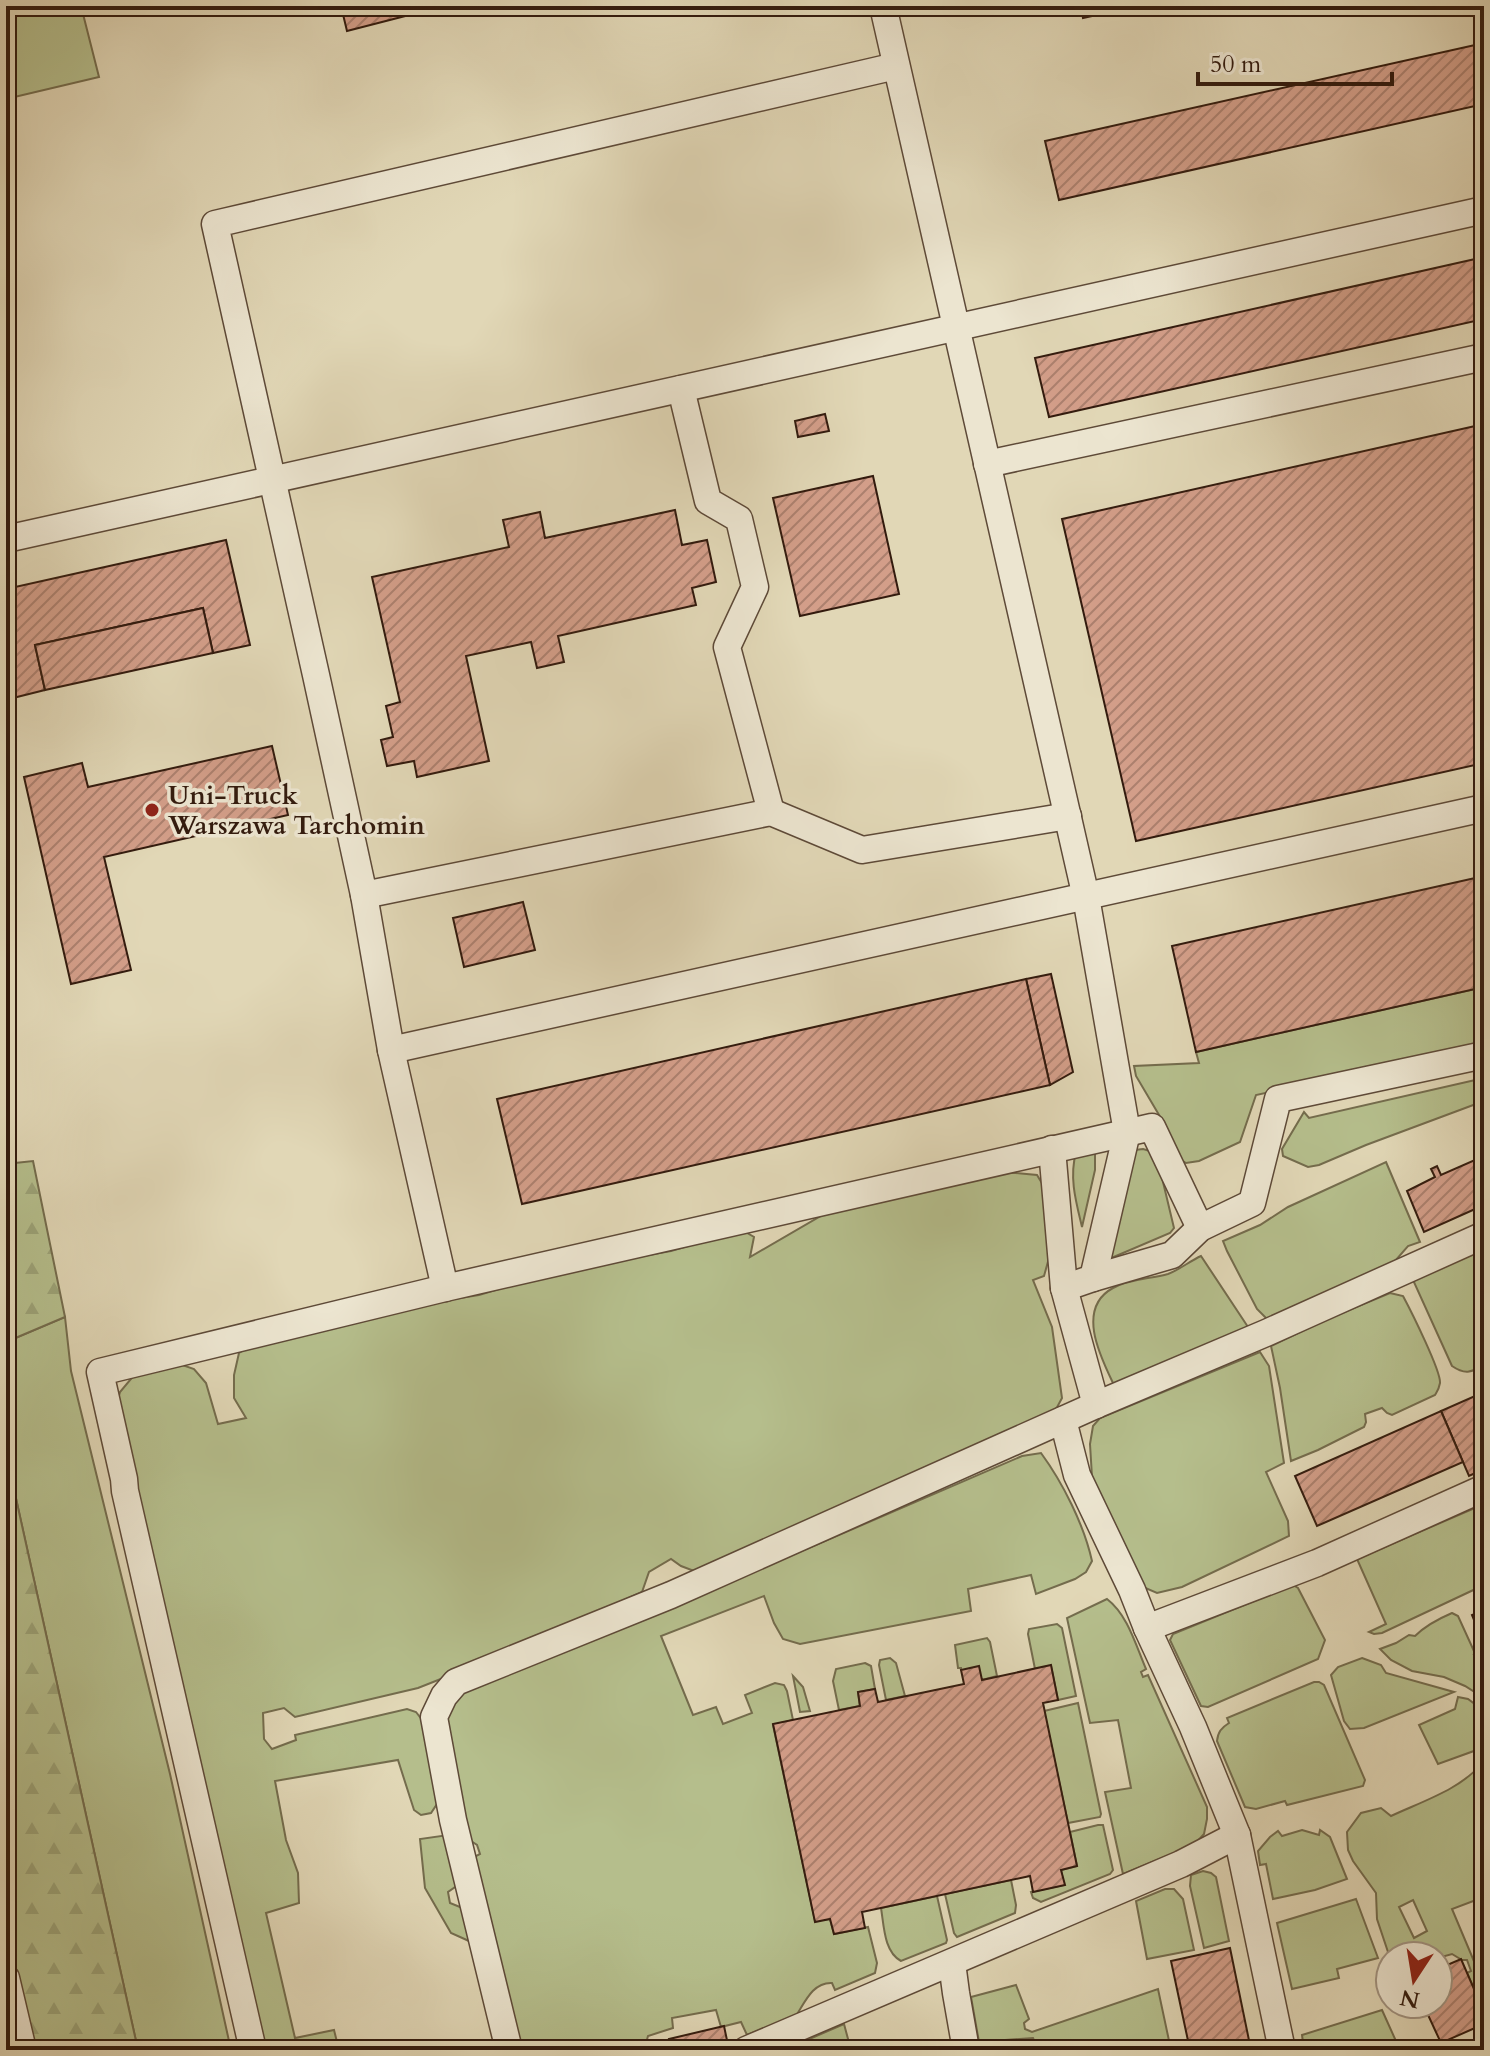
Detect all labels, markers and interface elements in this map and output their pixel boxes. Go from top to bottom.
scale bar [1198,36,1392,86]
text: 50 m [1210,48,1262,81]
place label: Uni-Truck Warszawa Tarchomin [167,778,425,843]
marker: Uni-Truck Warszawa Tarchomin [143,801,161,819]
north arrow [1374,1940,1454,2020]
text: N [1398,1982,1423,2015]

